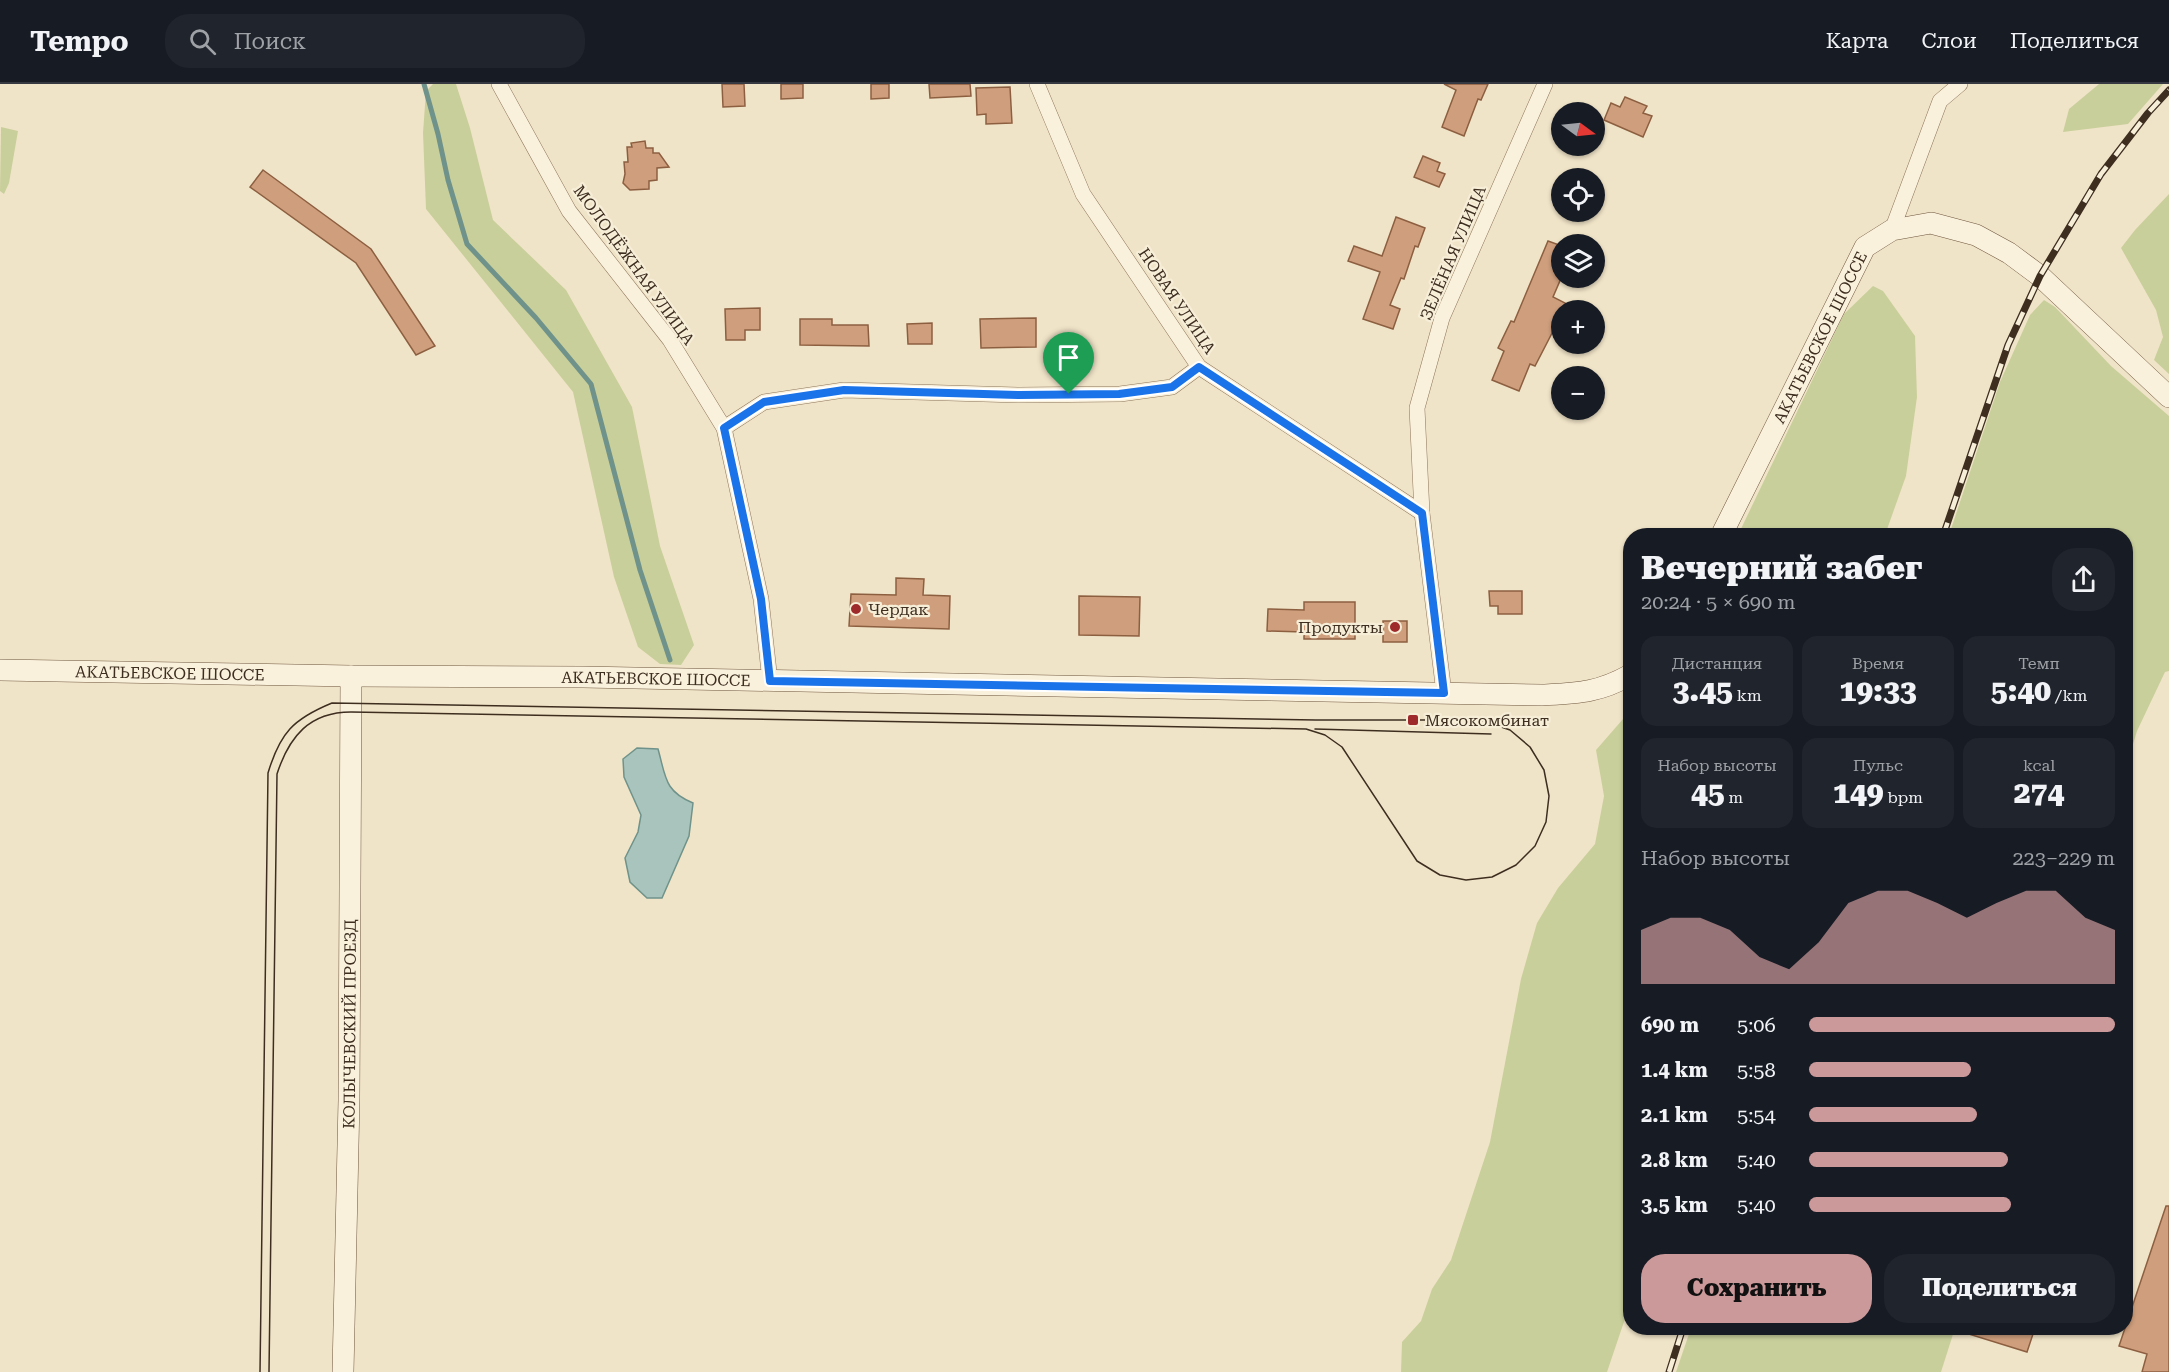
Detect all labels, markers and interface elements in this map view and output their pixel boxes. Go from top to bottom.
search box [165,14,585,68]
text: Tempo [30,25,129,58]
icon: search [186,25,219,58]
text: Поиск [234,29,306,54]
text: Карта [1826,29,1889,53]
text: Слои [1922,29,1977,53]
text: Поделиться [2010,29,2139,53]
north arrow [1551,102,1605,156]
map controls [1551,102,1605,420]
button: locate [1551,168,1605,222]
street label: МОЛОДЁЖНАЯ УЛИЦА [570,181,699,349]
street label: ЗЕЛЁНАЯ УЛИЦА [1416,182,1490,323]
button: layers [1551,234,1605,288]
street label: НОВАЯ УЛИЦА [1135,244,1220,358]
street label: АКАТЬЕВСКОЕ ШОССЕ [1769,248,1871,426]
button: + [1551,300,1605,354]
pin [1043,332,1094,394]
icon: arrive [1052,341,1085,374]
button: − [1551,366,1605,420]
text: Вечерний забег [1641,548,1922,587]
button: share [2052,548,2115,611]
text: 20:24 · 5 × 690 m [1641,590,1796,614]
place label: Чердак [868,600,928,619]
marker: Чердак [849,602,863,616]
place label: Продукты [1298,618,1383,637]
marker: Продукты [1388,620,1402,634]
text: Дистанция [1672,654,1762,673]
text: Время [1852,654,1904,673]
text: Темп [2018,654,2060,673]
street label: АКАТЬЕВСКОЕ ШОССЕ [75,662,265,684]
street label: АКАТЬЕВСКОЕ ШОССЕ [561,667,751,690]
text: 3.45 [1672,673,1733,708]
text: 19:33 [1839,673,1917,708]
text: 5:40 [1991,673,2051,708]
text: km [1733,686,1762,705]
text: /km [2051,686,2087,705]
place label: Мясокомбинат [1425,711,1549,730]
marker: Мясокомбинат [1406,713,1420,727]
text: Набор высоты [1657,756,1777,775]
text: Пульс [1853,756,1903,775]
text: kcal [2023,756,2055,775]
text: 45 [1691,775,1724,810]
text: 149 [1833,775,1883,810]
text: 274 [2014,775,2064,810]
text: m [1724,788,1743,807]
text: bpm [1883,788,1923,807]
text: Набор высоты [1641,846,1790,870]
text: 223–229 m [2012,846,2115,870]
street label: КОЛЫЧЕВСКИЙ ПРОЕЗД [339,919,359,1129]
text: 690 m [1641,1013,1699,1037]
text: 5:06 [1737,1013,1776,1037]
text: 1.4 km [1641,1058,1708,1082]
text: 5:58 [1737,1058,1776,1082]
text: 2.1 km [1641,1103,1708,1127]
text: 5:54 [1737,1103,1776,1127]
text: 2.8 km [1641,1148,1708,1172]
text: 5:40 [1737,1148,1776,1172]
text: 3.5 km [1641,1193,1708,1217]
text: 5:40 [1737,1193,1776,1217]
button: Сохранить [1641,1254,1872,1323]
button: Поделиться [1884,1254,2115,1323]

